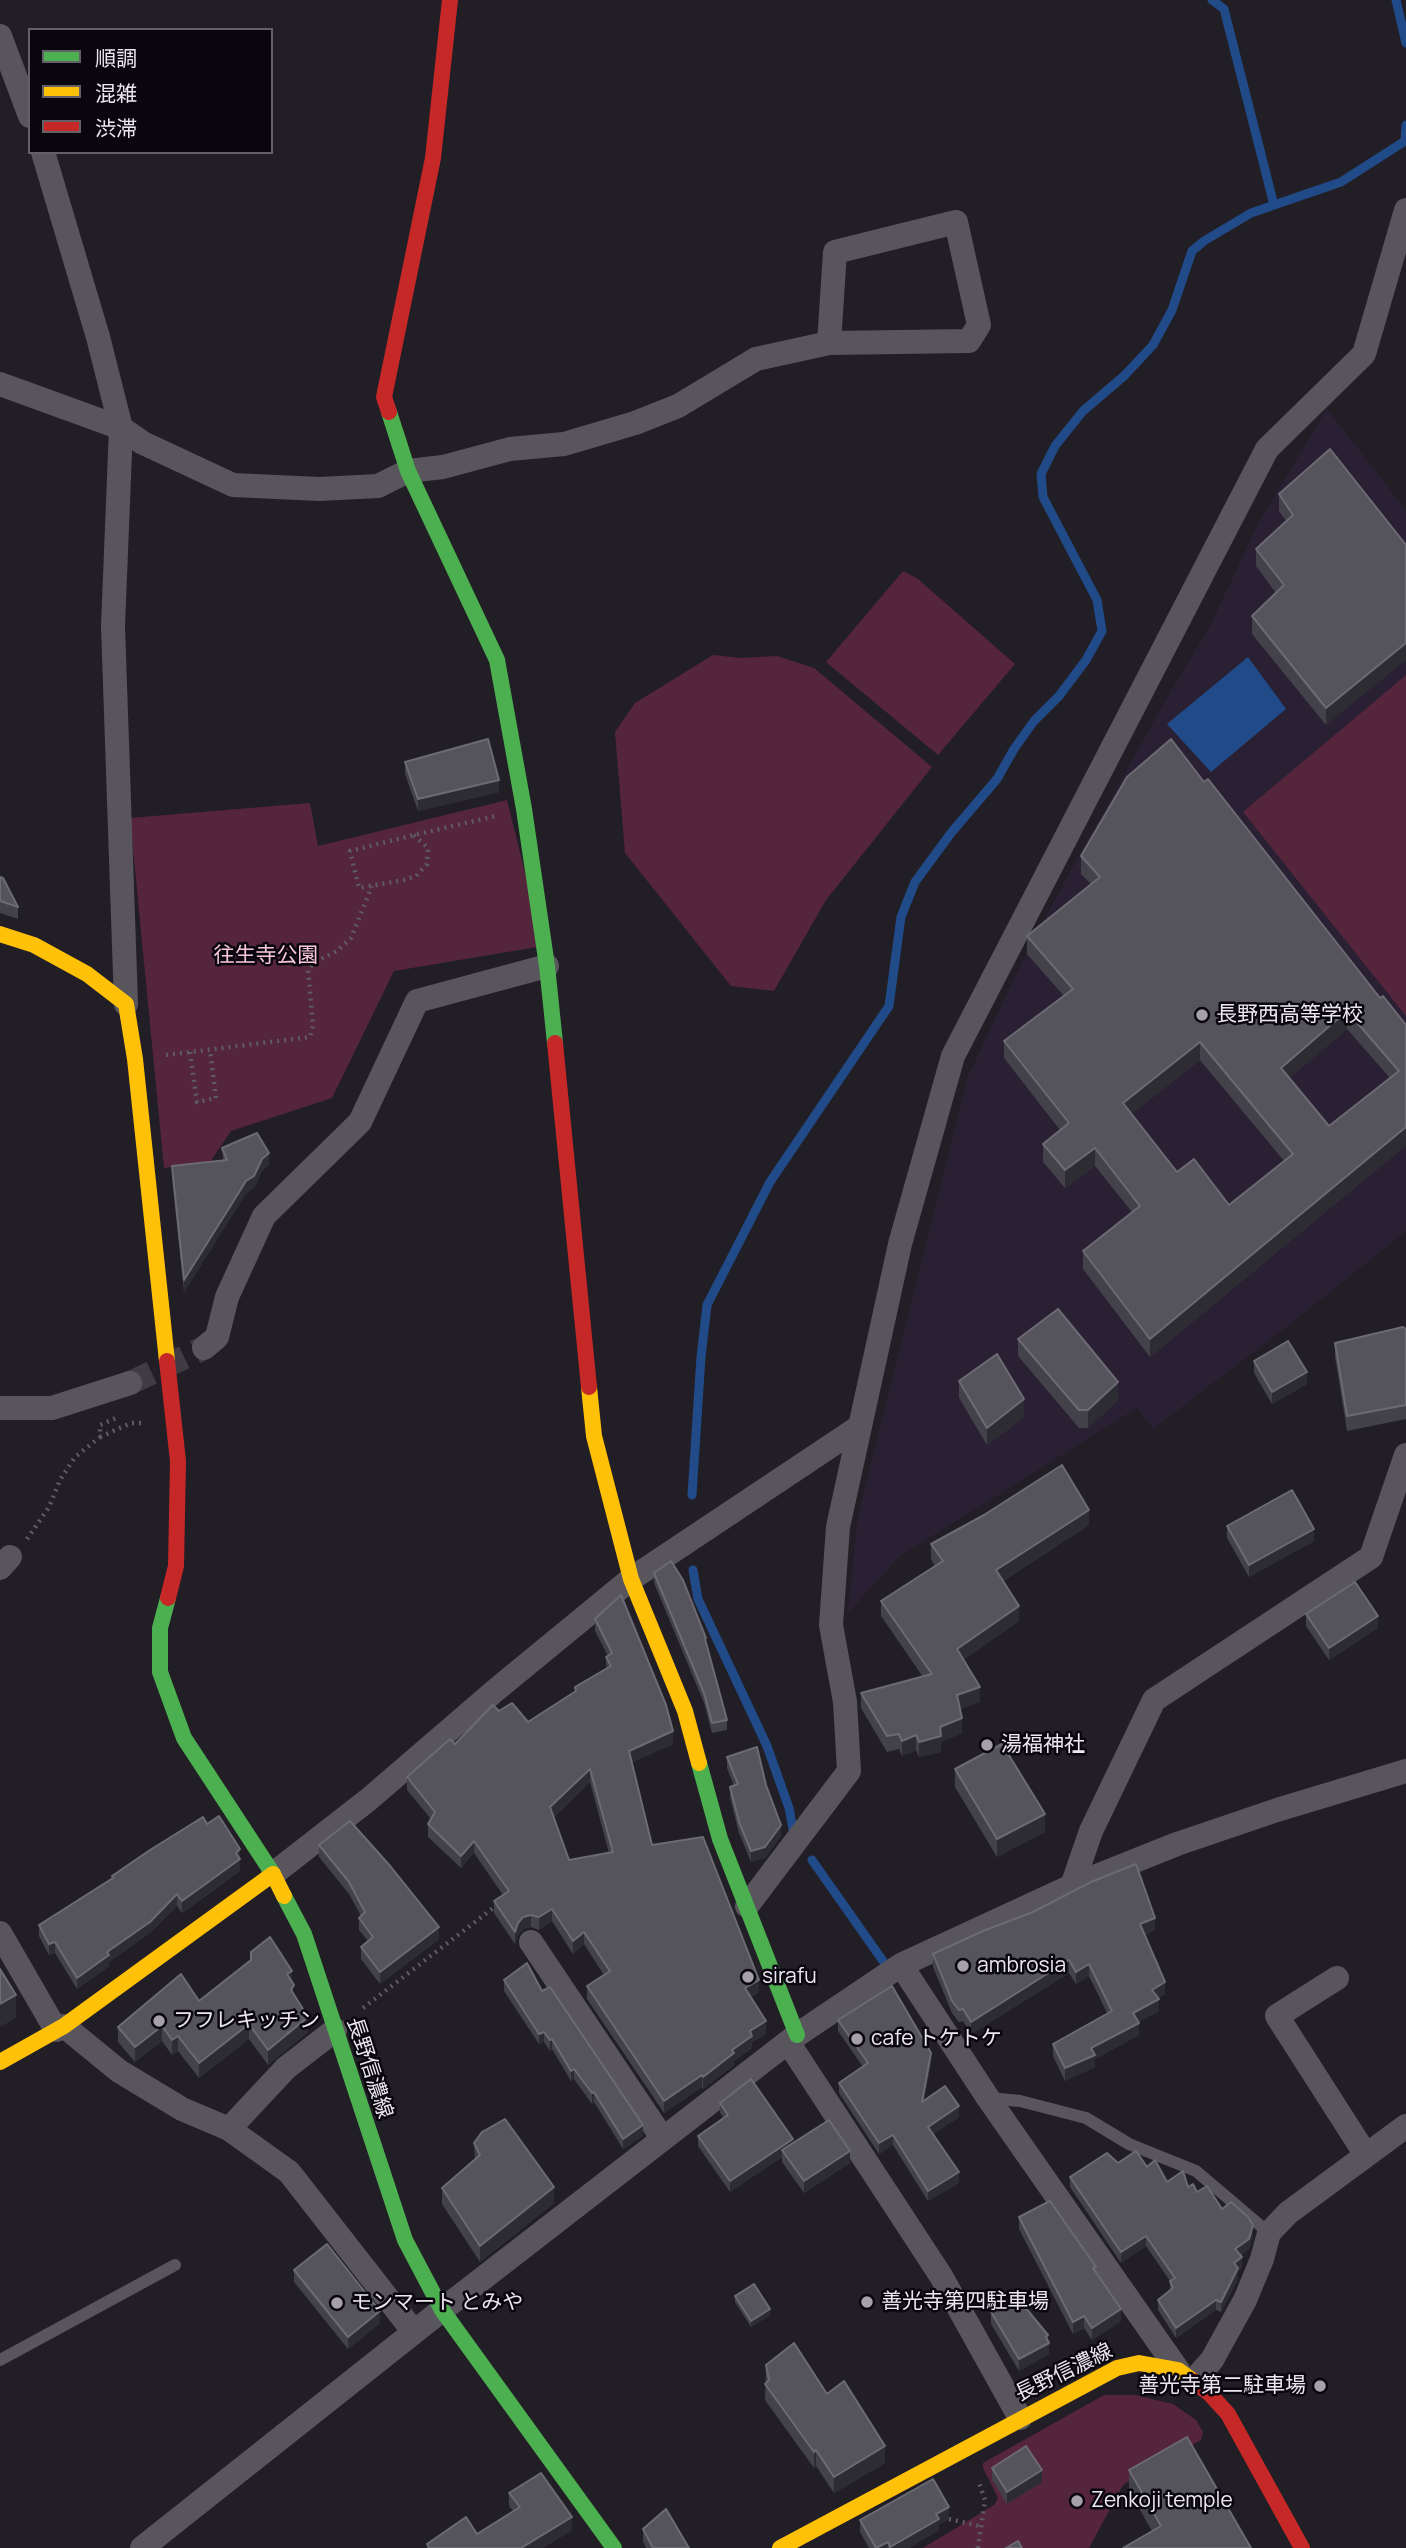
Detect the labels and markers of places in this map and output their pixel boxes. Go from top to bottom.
place label: 長野西高等学校 [1216,1002,1363,1028]
marker: 長野西高等学校 [1194,1007,1210,1023]
place label: 湯福神社 [1001,1732,1085,1758]
marker: 湯福神社 [979,1737,995,1753]
place label: ambrosia [977,1953,1066,1979]
marker: ambrosia [955,1958,971,1974]
place label: sirafu [762,1964,817,1990]
marker: sirafu [740,1969,756,1985]
place label: フフレキッチン [173,2008,320,2034]
marker: フフレキッチン [151,2013,167,2029]
place label: cafe トケトケ [871,2026,1002,2052]
marker: cafe トケトケ [849,2031,865,2047]
place label: 善光寺第四駐車場 [881,2289,1049,2315]
place label: モンマート とみや [351,2290,523,2316]
marker: 善光寺第四駐車場 [859,2294,875,2310]
marker: モンマート とみや [329,2295,345,2311]
place label: 善光寺第二駐車場 [1138,2373,1306,2399]
marker: 善光寺第二駐車場 [1312,2378,1328,2394]
place label: Zenkoji temple [1091,2488,1233,2514]
marker: Zenkoji temple [1069,2493,1085,2509]

